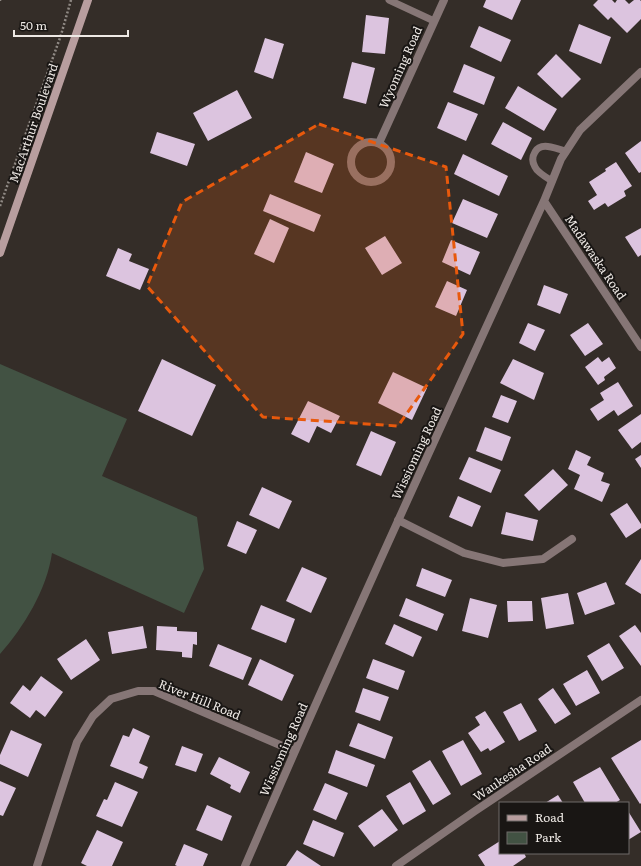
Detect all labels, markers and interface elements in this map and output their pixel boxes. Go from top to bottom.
scale bar [14,12,128,38]
text: 50 m [20,16,47,34]
street label: Wyoming Road [374,23,426,111]
street label: MacArthur Boulevard [4,60,62,185]
street label: Madawaska Road [561,211,631,304]
street label: Wissioming Road [387,403,446,502]
street label: River Hill Road [156,674,244,724]
street label: Wissioming Road [254,699,312,799]
street label: Waukesha Road [469,739,555,805]
legend [499,802,629,854]
text: Road [535,808,565,826]
text: Park [535,828,562,846]

